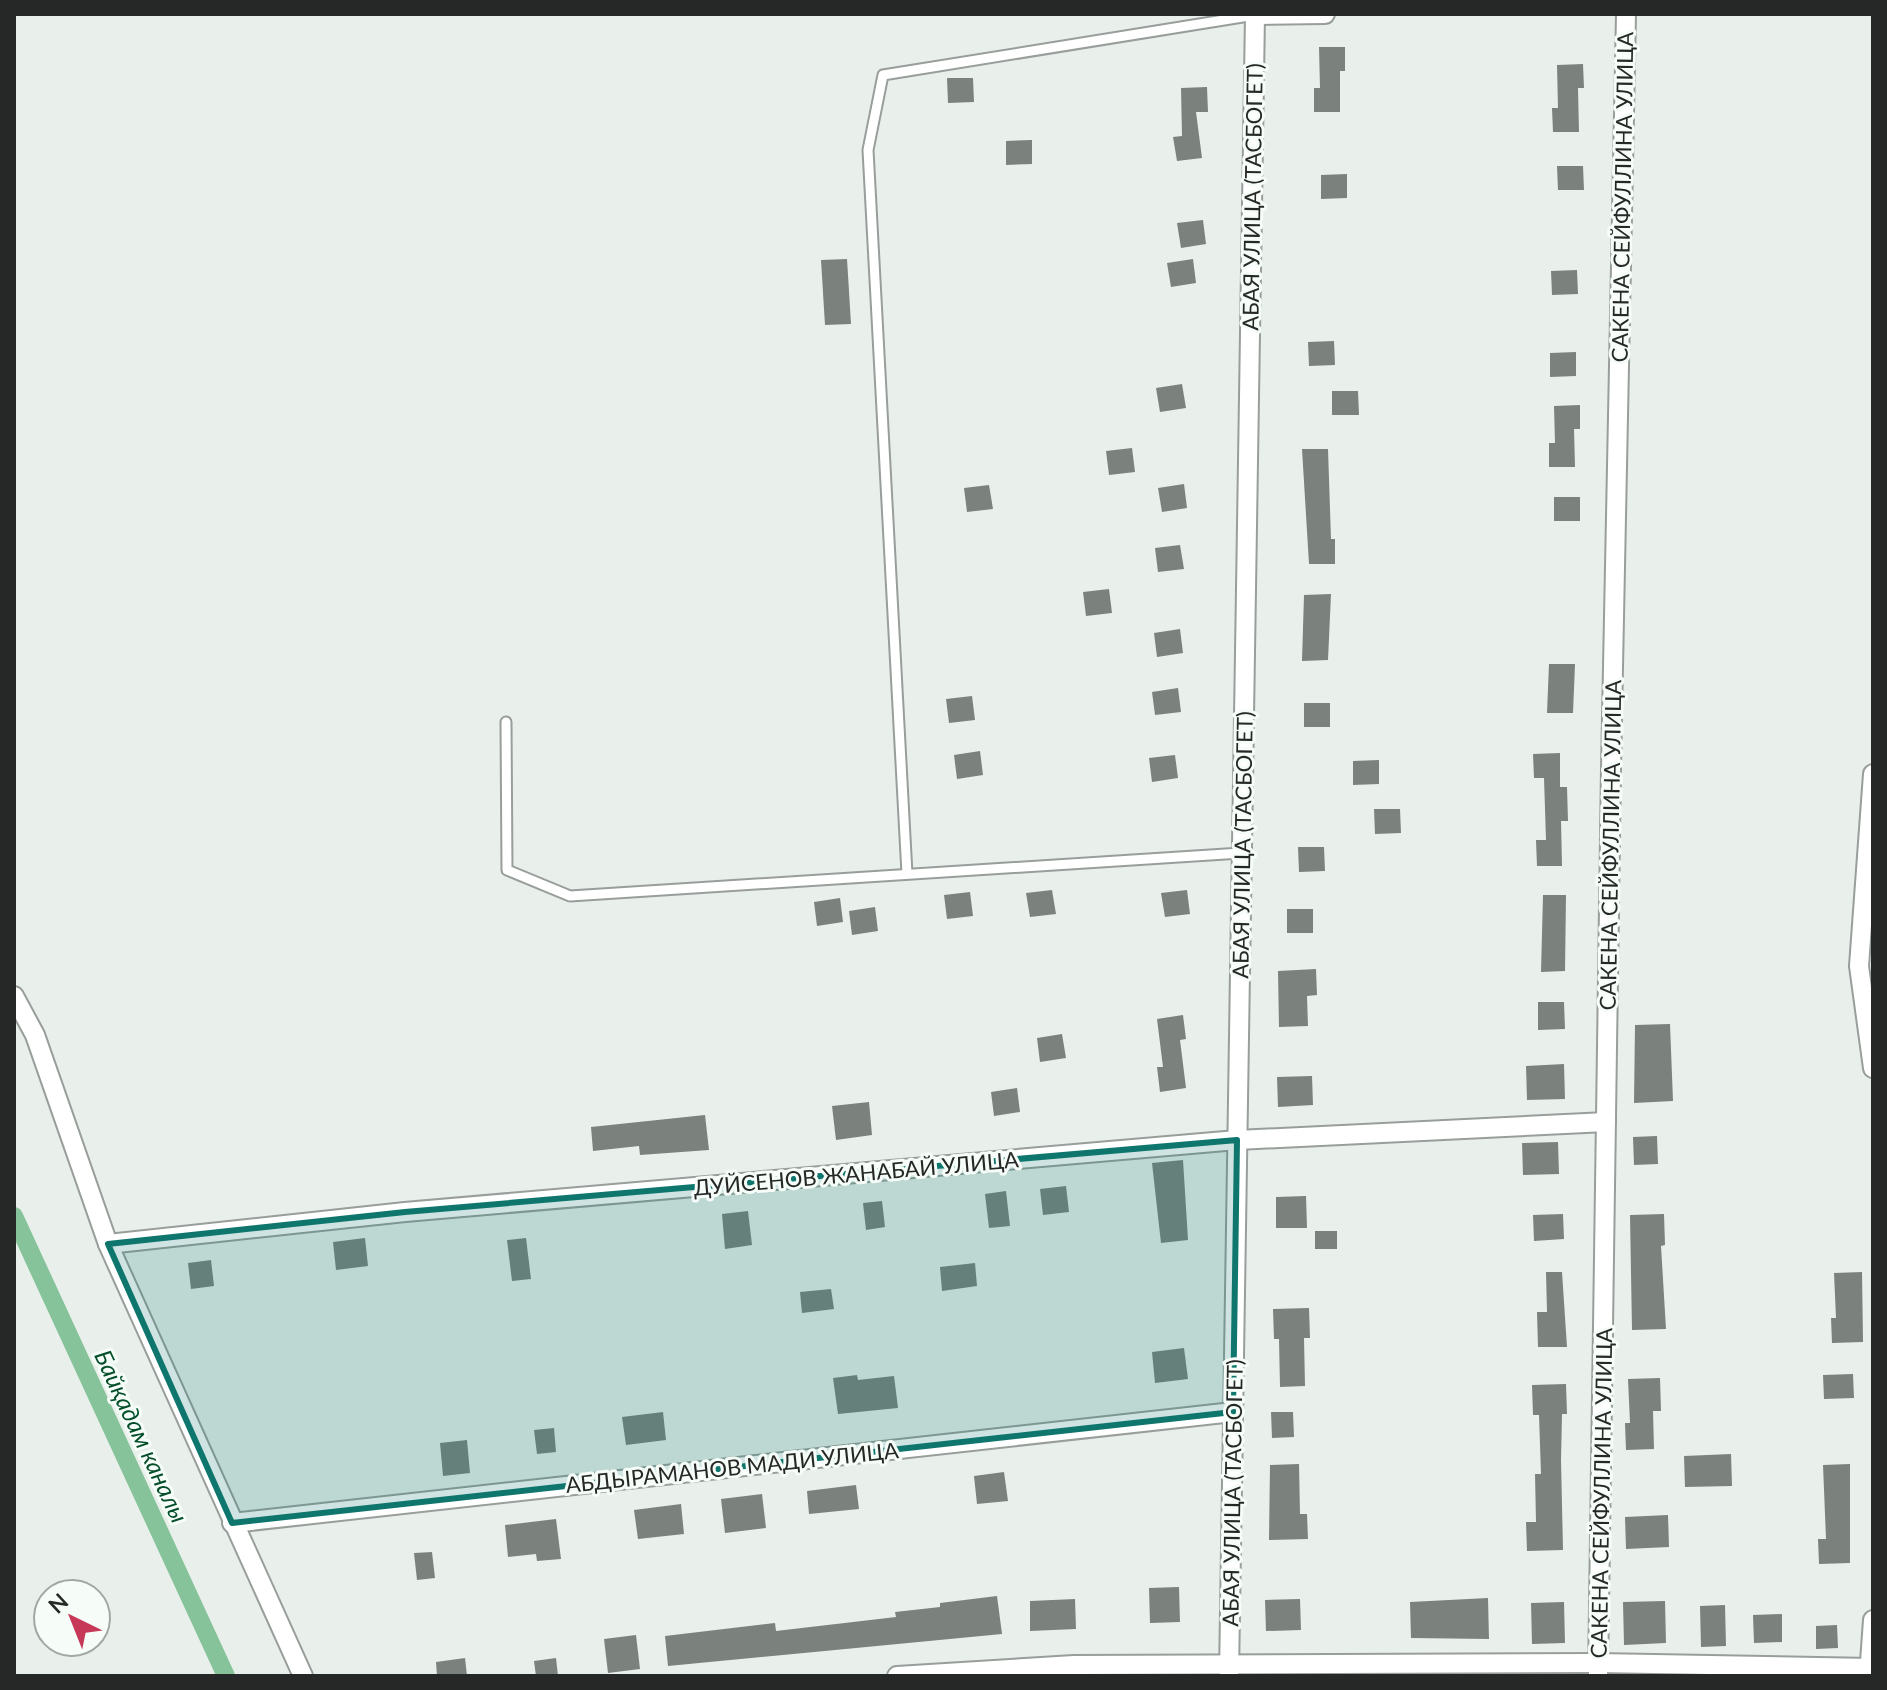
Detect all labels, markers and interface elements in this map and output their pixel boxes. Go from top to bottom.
street label: САКЕНА СЕЙФУЛЛИНА УЛИЦА [1606,31,1638,363]
street label: АБАЯ УЛИЦА (ТАСБОГЕТ) [1236,63,1268,331]
street label: САКЕНА СЕЙФУЛЛИНА УЛИЦА [1594,679,1626,1011]
street label: АБАЯ УЛИЦА (ТАСБОГЕТ) [1226,711,1258,979]
street label: ДУЙСЕНОВ ЖАНАБАЙ УЛИЦА [692,1145,1020,1201]
street label: САКЕНА СЕЙФУЛЛИНА УЛИЦА [1585,1327,1617,1659]
water label: Байқадам каналы [89,1345,195,1527]
street label: АБАЯ УЛИЦА (ТАСБОГЕТ) [1216,1359,1248,1627]
street label: АБДЫРАМАНОВ МАДИ УЛИЦА [564,1436,900,1498]
north arrow [32,1578,112,1658]
text: N [43,1587,73,1619]

